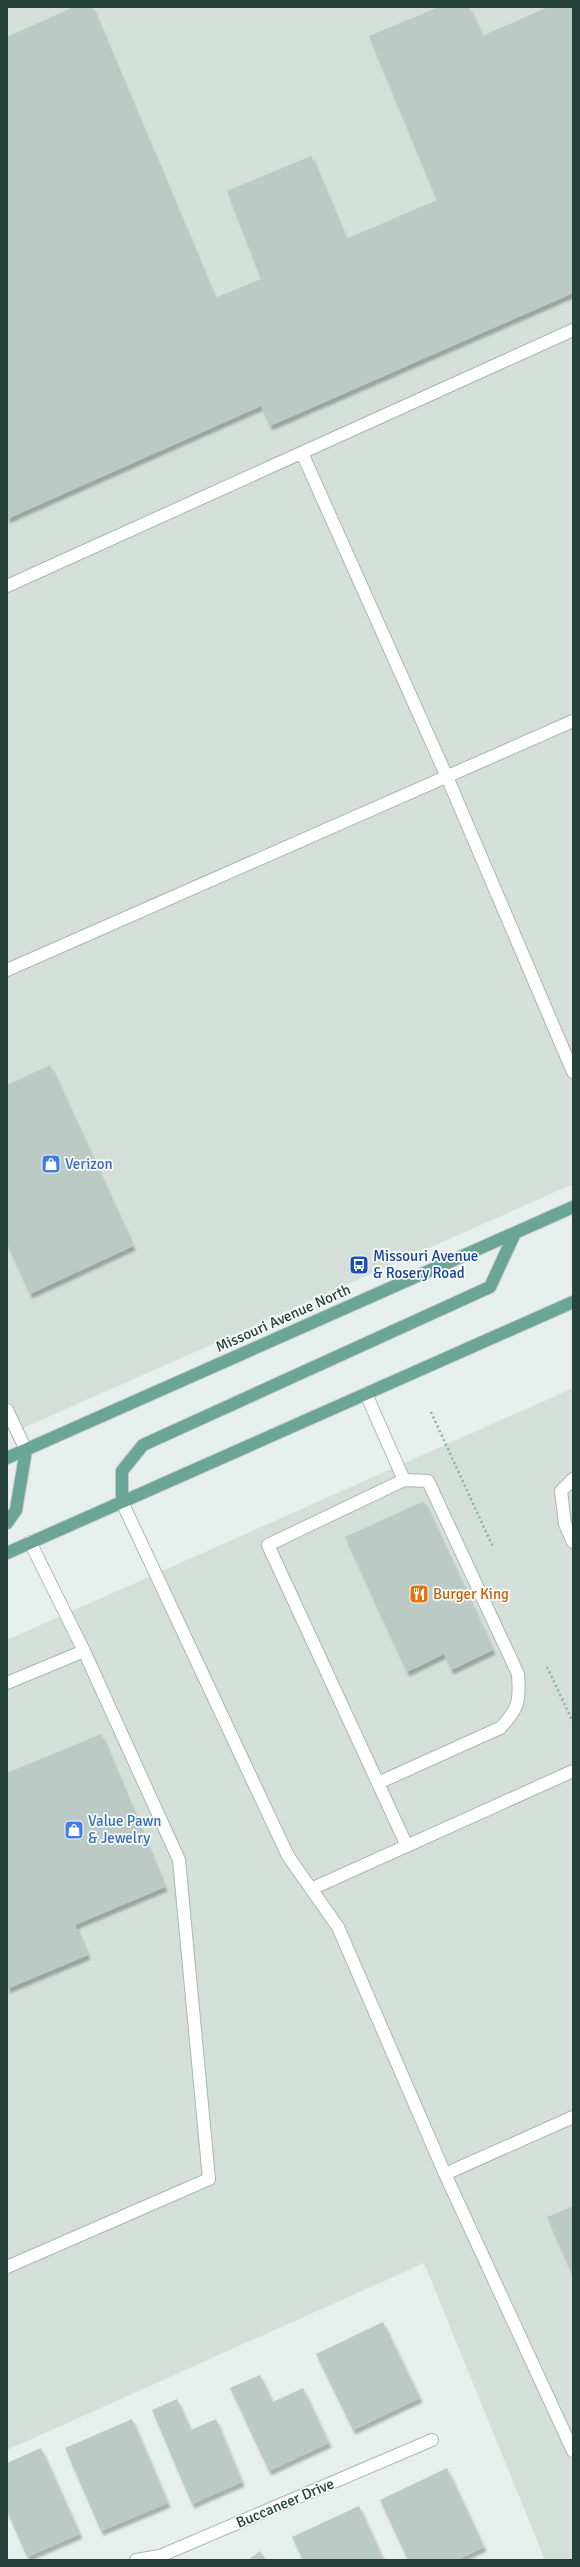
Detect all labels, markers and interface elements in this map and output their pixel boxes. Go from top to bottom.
shop icon: Verizon [40,1153,62,1175]
place label: Verizon [65,1155,113,1173]
place label: Missouri Avenue & Rosery Road [373,1247,478,1282]
bus stop icon: Missouri Avenue & Rosery Road [348,1254,370,1276]
street label: Missouri Avenue North [213,1280,353,1356]
restaurant icon: Burger King [408,1583,430,1605]
place label: Burger King [433,1585,509,1603]
place label: Value Pawn & Jewelry [88,1812,161,1847]
shop icon: Value Pawn & Jewelry [63,1819,85,1841]
street label: Buccaneer Drive [233,2474,337,2532]

